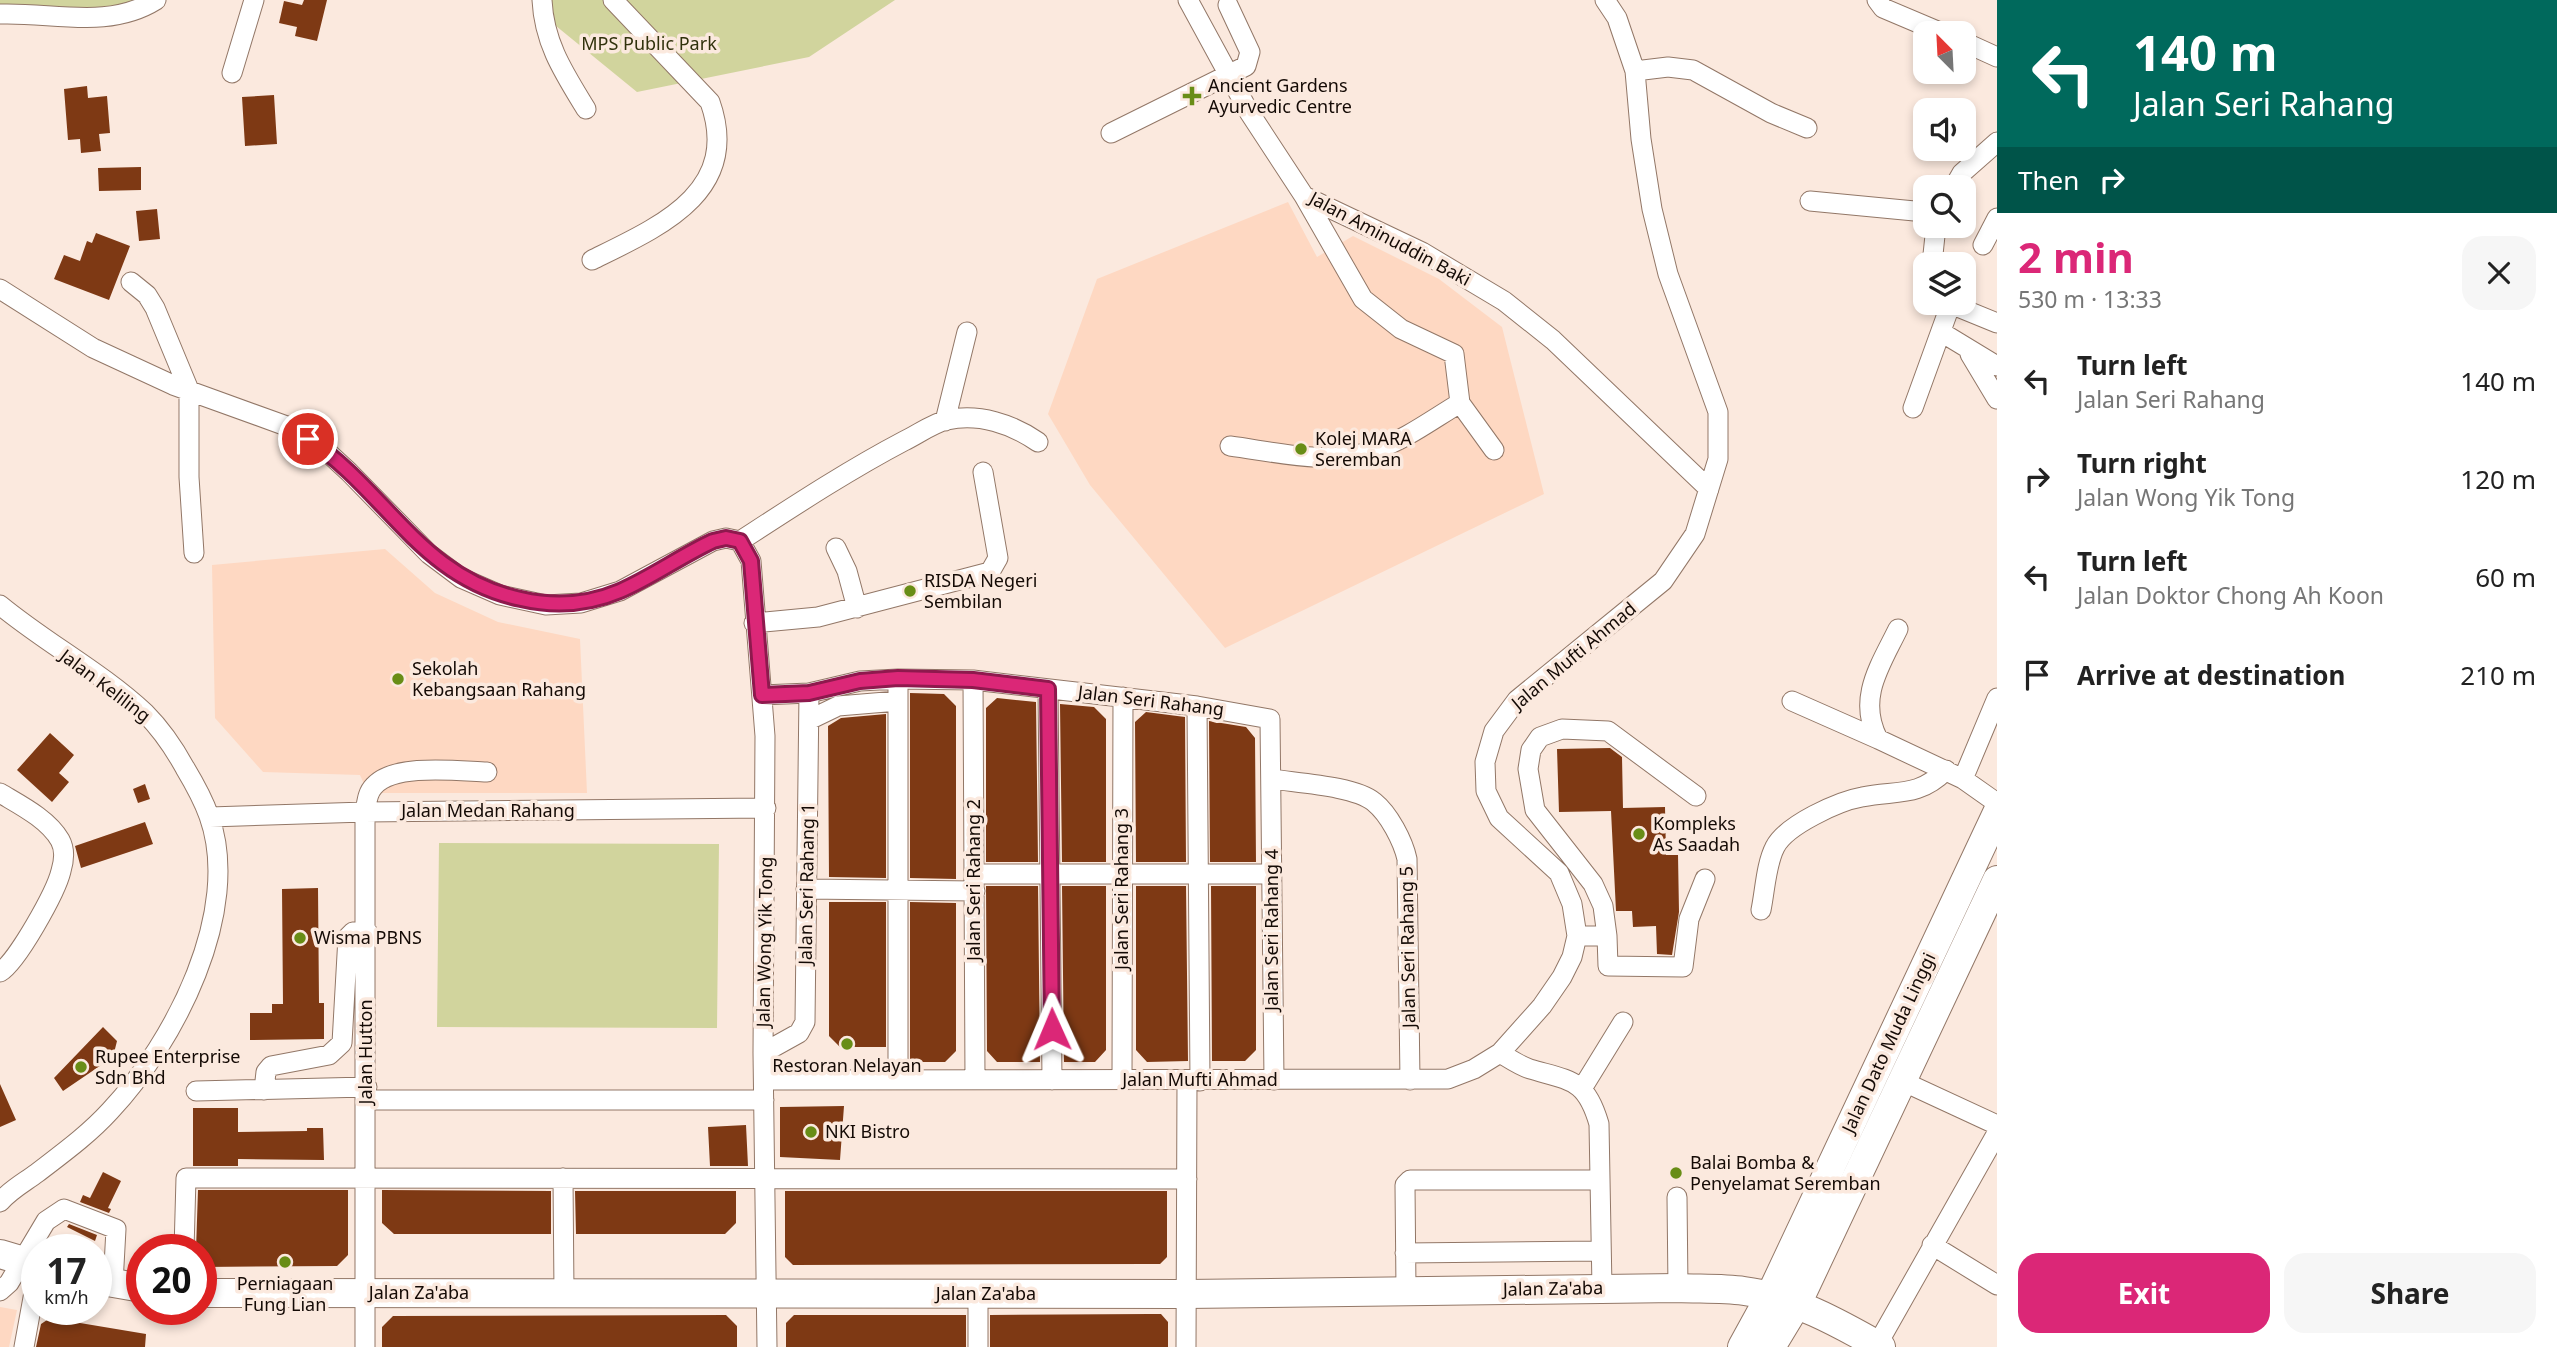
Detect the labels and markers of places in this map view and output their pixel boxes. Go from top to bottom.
place label: Ancient Gardens Ayurvedic Centre [1208,73,1352,118]
marker: Ancient Gardens Ayurvedic Centre [1182,86,1202,106]
pin [278,409,338,469]
place label: Kolej MARA Seremban [1315,426,1412,471]
marker: Kolej MARA Seremban [1293,441,1309,457]
place label: RISDA Negeri Sembilan [924,568,1037,613]
marker: RISDA Negeri Sembilan [902,583,918,599]
place label: Sekolah Kebangsaan Rahang [412,656,586,701]
marker: Sekolah Kebangsaan Rahang [390,671,406,687]
place label: Kompleks As Saadah [1653,811,1740,856]
marker: Kompleks As Saadah [1631,826,1647,842]
place label: Wisma PBNS [314,925,422,949]
marker: Wisma PBNS [292,930,308,946]
marker: Restoran Nelayan [839,1036,855,1052]
place label: Rupee Enterprise Sdn Bhd [95,1044,241,1089]
place label: Restoran Nelayan [772,1053,922,1077]
marker: Rupee Enterprise Sdn Bhd [73,1059,89,1075]
place label: NKI Bistro [825,1119,910,1143]
marker: NKI Bistro [803,1124,819,1140]
place label: Balai Bomba & Penyelamat Seremban [1690,1150,1881,1195]
marker: Balai Bomba & Penyelamat Seremban [1668,1165,1684,1181]
marker: Perniagaan Fung Lian [277,1254,293,1270]
place label: Perniagaan Fung Lian [237,1271,333,1316]

